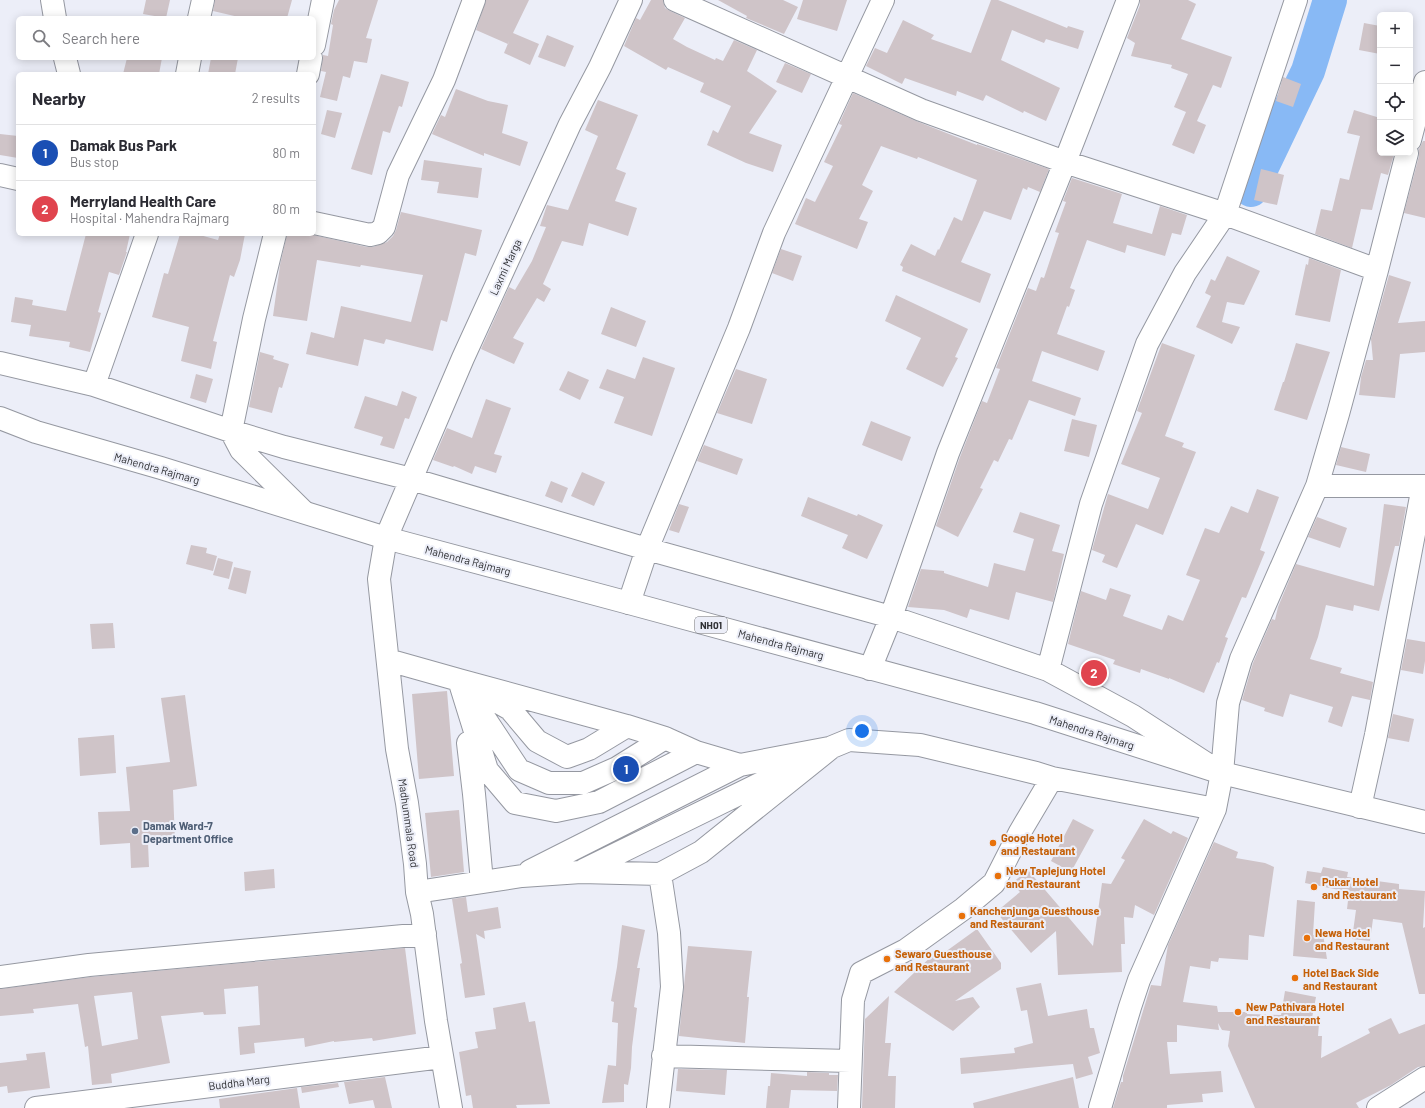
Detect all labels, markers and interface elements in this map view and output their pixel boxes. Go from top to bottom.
map controls [1377,12,1413,156]
button: + [1377,12,1413,48]
search box [16,16,316,60]
icon: search [30,27,52,49]
text: Search here [62,29,140,47]
button: − [1377,48,1413,84]
button: locate [1377,84,1413,120]
text: Nearby [32,88,86,108]
text: 2 results [252,90,300,106]
button: layers [1377,120,1413,156]
text: Damak Bus Park [70,136,177,154]
text: 1 [43,145,47,161]
text: 80 m [273,145,300,161]
text: Bus stop [70,154,119,170]
text: Merryland Health Care [70,192,216,210]
text: 2 [41,201,49,217]
text: 80 m [273,201,300,217]
text: Hospital · Mahendra Rajmarg [70,210,229,226]
street label: Laxmi Marga [486,237,524,297]
street label: Mahendra Rajmarg [113,450,201,486]
street label: Mahendra Rajmarg [424,542,512,578]
road number: NH01 [695,617,727,633]
street label: Mahendra Rajmarg [737,626,825,662]
pin: 2 [1081,658,1107,688]
street label: Mahendra Rajmarg [1048,712,1136,752]
your location [852,721,872,741]
pin: 1 [613,754,639,784]
street label: Madhummala Road [396,778,422,868]
place label: Damak Ward-7 Department Office [143,819,233,845]
marker: Damak Ward-7 Department Office [130,826,140,836]
place label: Google Hotel and Restaurant [1001,831,1075,857]
marker: Google Hotel and Restaurant [988,838,998,848]
place label: New Taplejung Hotel and Restaurant [1006,864,1106,890]
marker: New Taplejung Hotel and Restaurant [993,871,1003,881]
place label: Pukar Hotel and Restaurant [1322,875,1396,901]
marker: Pukar Hotel and Restaurant [1309,882,1319,892]
place label: Kanchenjunga Guesthouse and Restaurant [970,904,1100,930]
marker: Kanchenjunga Guesthouse and Restaurant [957,911,967,921]
place label: Newa Hotel and Restaurant [1315,926,1389,952]
marker: Newa Hotel and Restaurant [1302,933,1312,943]
place label: Sewaro Guesthouse and Restaurant [895,947,992,973]
marker: Sewaro Guesthouse and Restaurant [882,954,892,964]
place label: Hotel Back Side and Restaurant [1303,966,1379,992]
marker: Hotel Back Side and Restaurant [1290,973,1300,983]
place label: New Pathivara Hotel and Restaurant [1246,1000,1344,1026]
marker: New Pathivara Hotel and Restaurant [1233,1007,1243,1017]
street label: Buddha Marg [208,1072,270,1092]

